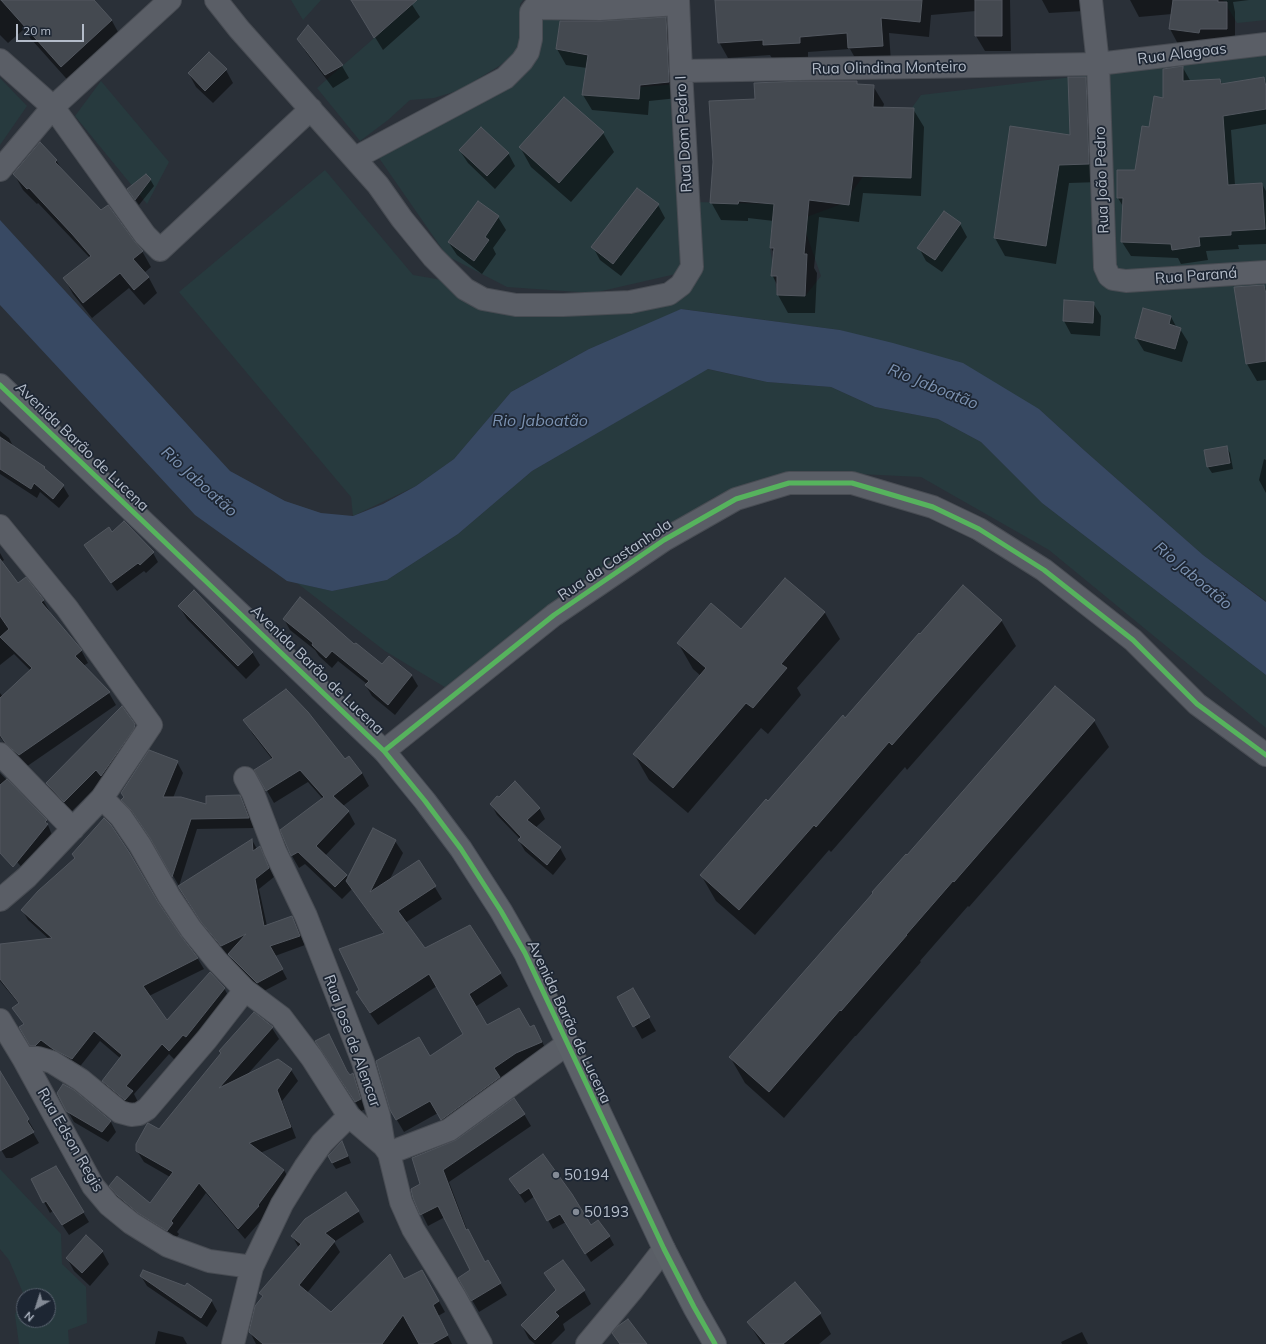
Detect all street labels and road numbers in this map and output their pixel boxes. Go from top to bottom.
street label: Rua Alagoas [1136,40,1228,68]
street label: Rua Olindina Monteiro [811,58,967,78]
street label: Rua Dom Pedro I [672,75,696,193]
street label: Rua João Pedro [1091,126,1113,234]
street label: Rua Paraná [1154,264,1238,288]
street label: Avenida Barão de Lucena [12,379,152,515]
street label: Rua da Castanhola [555,515,675,605]
street label: Avenida Barão de Lucena [247,602,387,738]
street label: Avenida Barão de Lucena [523,938,615,1106]
street label: Rua Jose de Alencar [320,972,384,1110]
street label: Rua Edson Regis [33,1085,107,1195]

